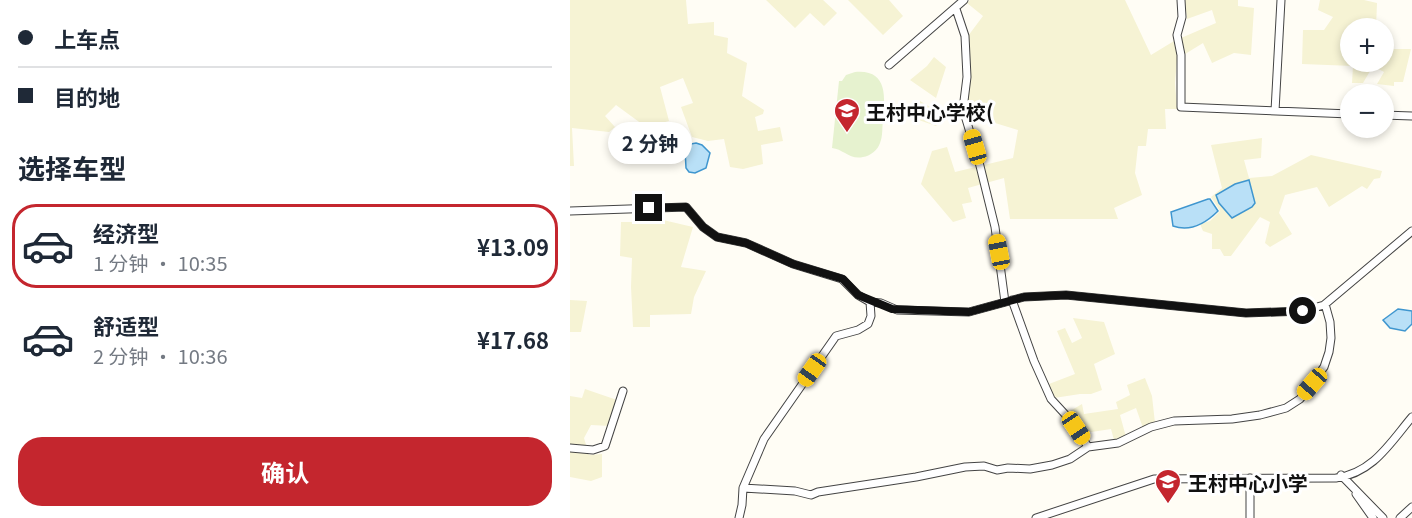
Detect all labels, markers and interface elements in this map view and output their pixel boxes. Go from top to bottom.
map controls [1340,18,1394,138]
button: + [1340,18,1394,72]
text: 上车点 [54,22,120,54]
text: 目的地 [54,80,120,112]
button: − [1340,84,1394,138]
school or university icon: 王村中心学校( [832,96,862,134]
place label: 王村中心学校( [866,97,994,126]
callout: 2 分钟 [607,121,691,163]
car [961,127,989,167]
text: 2 分钟 [622,128,678,157]
text: 选择车型 [18,148,126,187]
route end [635,194,662,221]
text: 经济型 [93,216,159,248]
icon: car [21,219,75,273]
text: ¥13.09 [477,230,549,262]
car [987,233,1011,271]
text: 1 分钟 · 10:35 [93,248,228,277]
route start [1289,297,1316,324]
text: 舒适型 [93,309,159,341]
icon: car [21,312,75,366]
text: ¥17.68 [477,323,549,355]
text: 2 分钟 · 10:36 [93,341,228,370]
car [794,350,830,390]
car [1293,365,1331,403]
car [1058,408,1094,448]
button: 确认 [18,437,552,506]
school or university icon: 王村中心小学 [1153,467,1183,505]
place label: 王村中心小学 [1188,468,1308,497]

